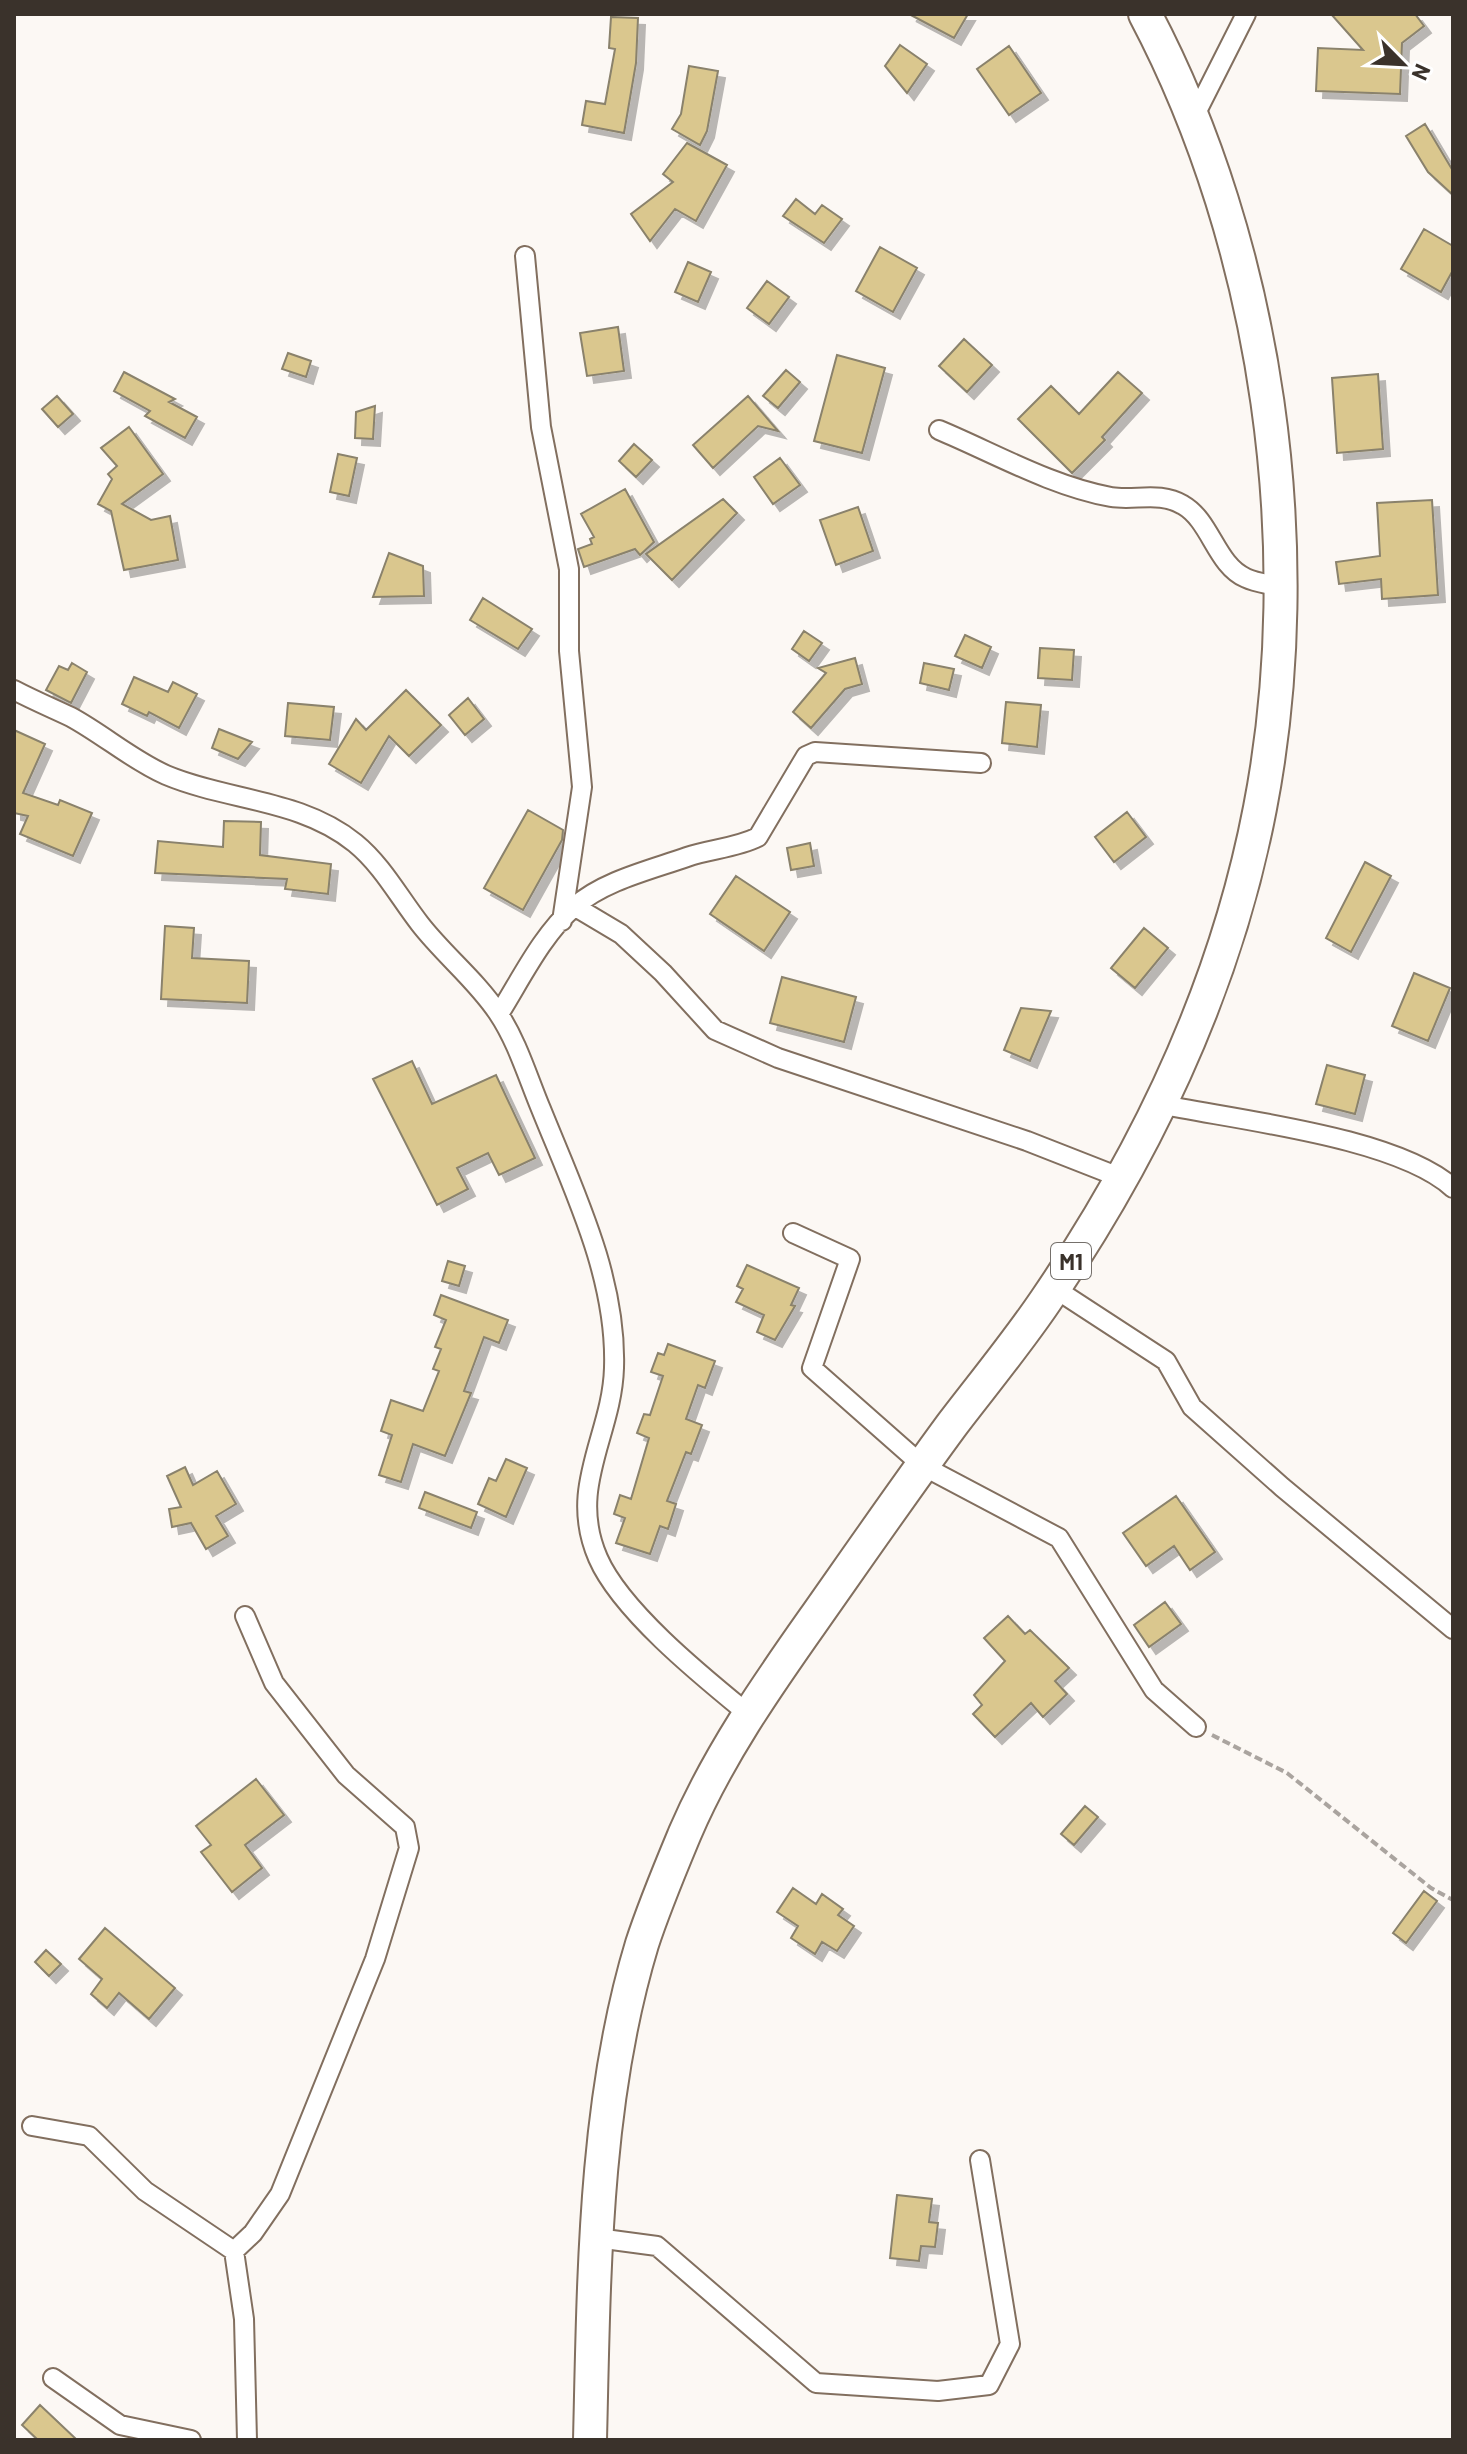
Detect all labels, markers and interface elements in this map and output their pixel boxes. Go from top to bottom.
north arrow [1363,24,1443,104]
text: N [1407,61,1437,85]
road number: M1 [1051,1243,1091,1279]

